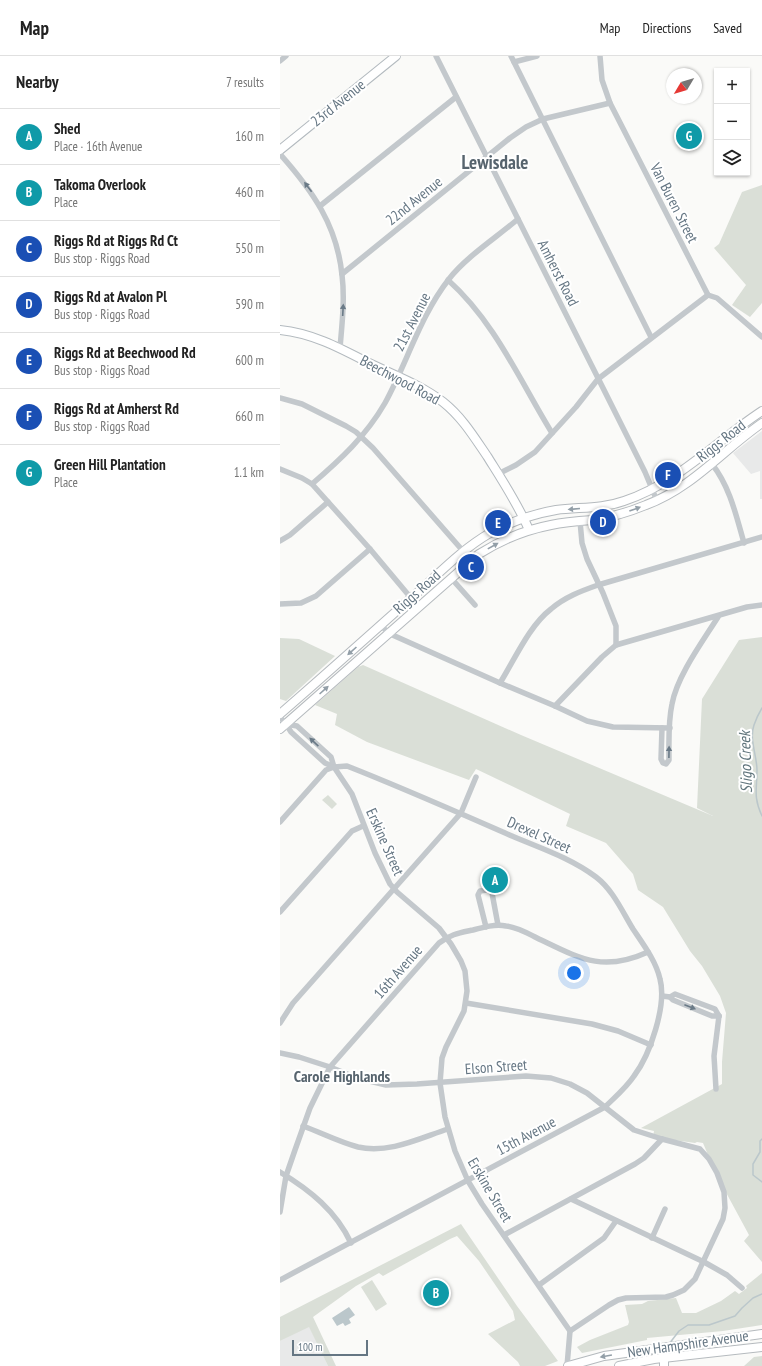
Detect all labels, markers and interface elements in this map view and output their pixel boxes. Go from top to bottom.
text: Map [20,16,49,40]
text: Map [600,19,620,37]
text: Directions [642,19,691,37]
text: Saved [713,19,742,37]
north arrow [666,68,702,104]
map controls [714,68,750,176]
button: + [714,68,750,104]
text: Nearby [16,71,59,93]
text: 7 results [226,74,264,91]
street label: 23rd Avenue [307,75,369,130]
button: − [714,104,750,140]
text: Shed [54,119,80,138]
pin: G [676,121,702,151]
text: A [26,128,32,145]
text: 160 m [235,128,264,145]
text: Place · 16th Avenue [54,138,142,155]
button: layers [714,140,750,176]
district label: Lewisdale [462,150,529,174]
street label: Van Buren Street [646,159,703,246]
street label: 22nd Avenue [382,172,446,229]
text: Takoma Overlook [54,175,146,194]
one-way arrow [304,182,312,193]
text: B [26,184,32,201]
text: 460 m [235,184,264,201]
text: Place [54,194,78,211]
text: Riggs Rd at Riggs Rd Ct [54,231,178,250]
street label: Amherst Road [534,237,583,309]
text: C [26,240,32,257]
text: 550 m [235,240,264,257]
text: Bus stop · Riggs Road [54,250,150,267]
text: Riggs Rd at Avalon Pl [54,287,167,306]
street label: 21st Avenue [389,289,434,354]
text: D [26,296,32,313]
text: 590 m [235,296,264,313]
one-way arrow [340,303,346,316]
text: Bus stop · Riggs Road [54,306,150,323]
text: Riggs Rd at Beechwood Rd [54,343,196,362]
street label: Beechwood Road [357,350,444,409]
text: E [26,352,32,369]
text: 600 m [235,352,264,369]
text: Bus stop · Riggs Road [54,362,150,379]
text: Riggs Rd at Amherst Rd [54,399,179,418]
text: F [26,408,32,425]
text: 660 m [235,408,264,425]
street label: Riggs Road [692,415,749,466]
text: Bus stop · Riggs Road [54,418,150,435]
text: Green Hill Plantation [54,455,166,474]
pin: F [655,460,681,490]
text: G [26,464,32,481]
text: 1.1 km [234,464,264,481]
text: Place [54,474,78,491]
one-way arrow [568,505,580,512]
one-way arrow [630,506,642,512]
pin: D [590,507,616,537]
pin: E [485,508,511,538]
one-way arrow [487,542,499,549]
pin: C [458,552,484,582]
street label: Riggs Road [389,565,444,618]
one-way arrow [347,646,356,655]
one-way arrow [319,685,329,694]
water label: Sligo Creek [734,729,756,793]
one-way arrow [308,737,319,746]
one-way arrow [666,745,672,758]
street label: Erskine Street [362,805,409,878]
street label: Drexel Street [504,812,574,857]
pin: A [482,865,508,895]
street label: 16th Avenue [369,941,426,1002]
your location [564,963,584,983]
one-way arrow [685,1005,697,1011]
street label: Elson Street [464,1055,528,1078]
district label: Carole Highlands [294,1066,391,1086]
street label: 15th Avenue [493,1112,559,1159]
street label: Erskine Street [464,1154,517,1225]
pin: B [423,1278,449,1308]
street label: New Hampshire Avenue [626,1326,750,1361]
scale bar [292,1338,368,1357]
text: 100 m [298,1340,322,1354]
one-way arrow [600,1353,612,1359]

